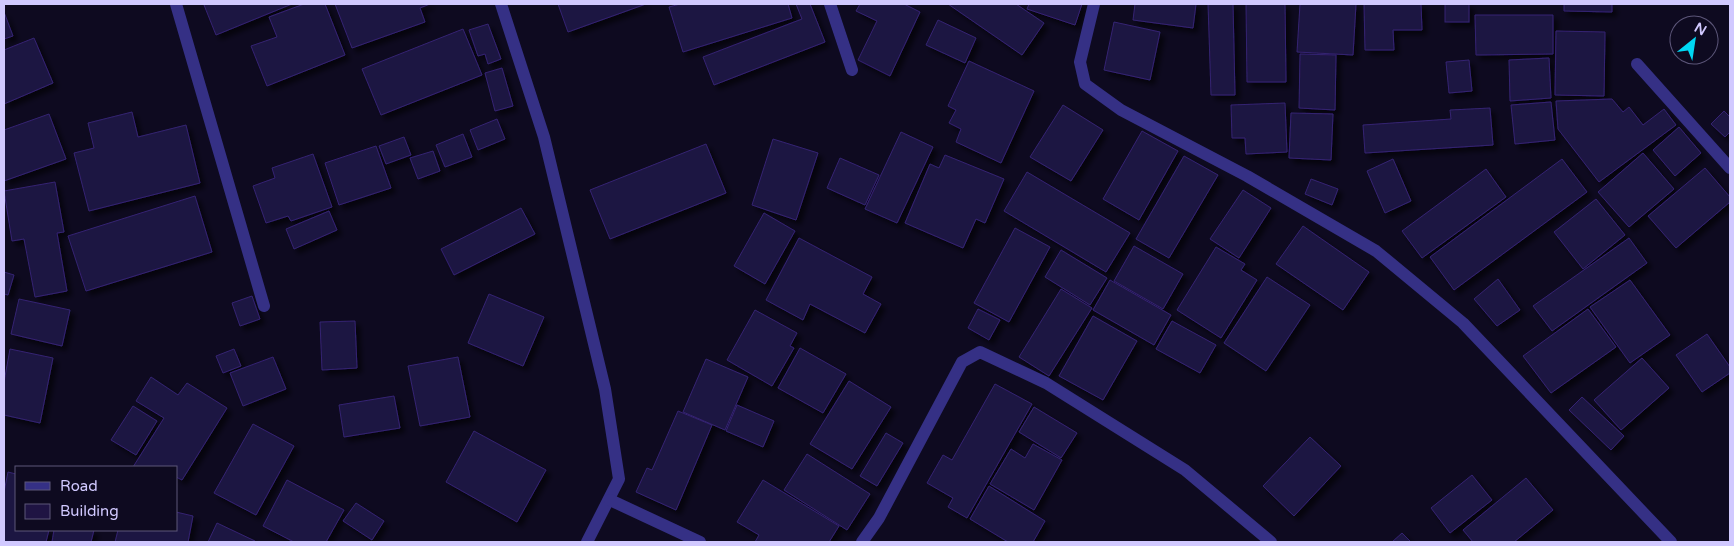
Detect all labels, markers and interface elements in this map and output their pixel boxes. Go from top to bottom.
north arrow [1669,15,1719,65]
text: N [1691,19,1709,39]
legend [15,466,178,531]
text: Road [60,477,98,495]
text: Building [60,502,119,520]

